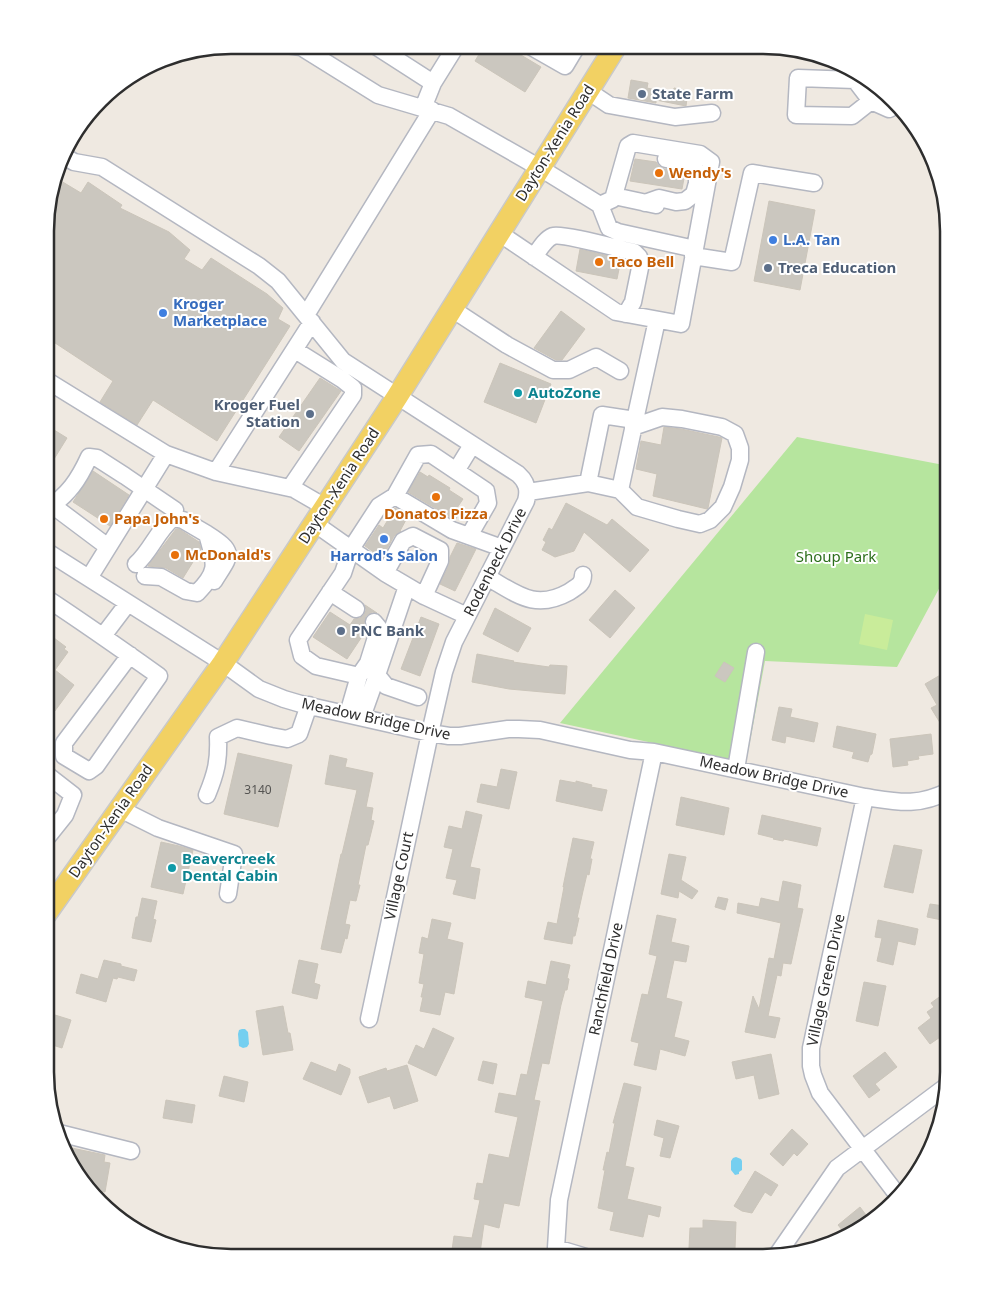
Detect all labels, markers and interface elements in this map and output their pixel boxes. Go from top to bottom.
street label: Dayton-Xenia Road [510,80,598,205]
place label: State Farm [652,83,734,103]
marker: State Farm [636,88,648,100]
place label: Wendy's [669,162,732,182]
marker: Wendy's [653,167,665,179]
place label: L.A. Tan [783,229,840,249]
marker: L.A. Tan [767,234,779,246]
place label: Taco Bell [609,251,674,271]
marker: Taco Bell [593,256,605,268]
place label: Treca Education [778,257,896,277]
marker: Treca Education [762,262,774,274]
place label: Kroger Marketplace [173,293,267,330]
marker: Kroger Marketplace [157,307,169,319]
place label: AutoZone [528,382,601,402]
marker: AutoZone [512,387,524,399]
place label: Kroger Fuel Station [214,394,300,431]
marker: Kroger Fuel Station [304,408,316,420]
street label: Dayton-Xenia Road [293,424,383,547]
marker: Donatos Pizza [430,491,442,503]
place label: Donatos Pizza [384,503,488,523]
street label: Rodenbeck Drive [458,504,530,619]
place label: Papa John's [114,508,199,528]
marker: Papa John's [98,513,110,525]
marker: Harrod's Salon [378,533,390,545]
place label: McDonald's [185,544,271,564]
place label: Harrod's Salon [330,545,438,565]
park label: Shoup Park [796,546,876,566]
marker: McDonald's [169,549,181,561]
place label: PNC Bank [351,620,425,640]
marker: PNC Bank [335,625,347,637]
street label: Meadow Bridge Drive [300,692,453,744]
street label: Meadow Bridge Drive [698,750,851,802]
street label: Dayton-Xenia Road [63,760,157,881]
house number: 3140 [244,781,272,798]
street label: Village Court [379,829,417,922]
place label: Beavercreek Dental Cabin [182,848,278,885]
marker: Beavercreek Dental Cabin [166,862,178,874]
street label: Village Green Drive [801,912,849,1048]
street label: Ranchfield Drive [583,920,627,1037]

